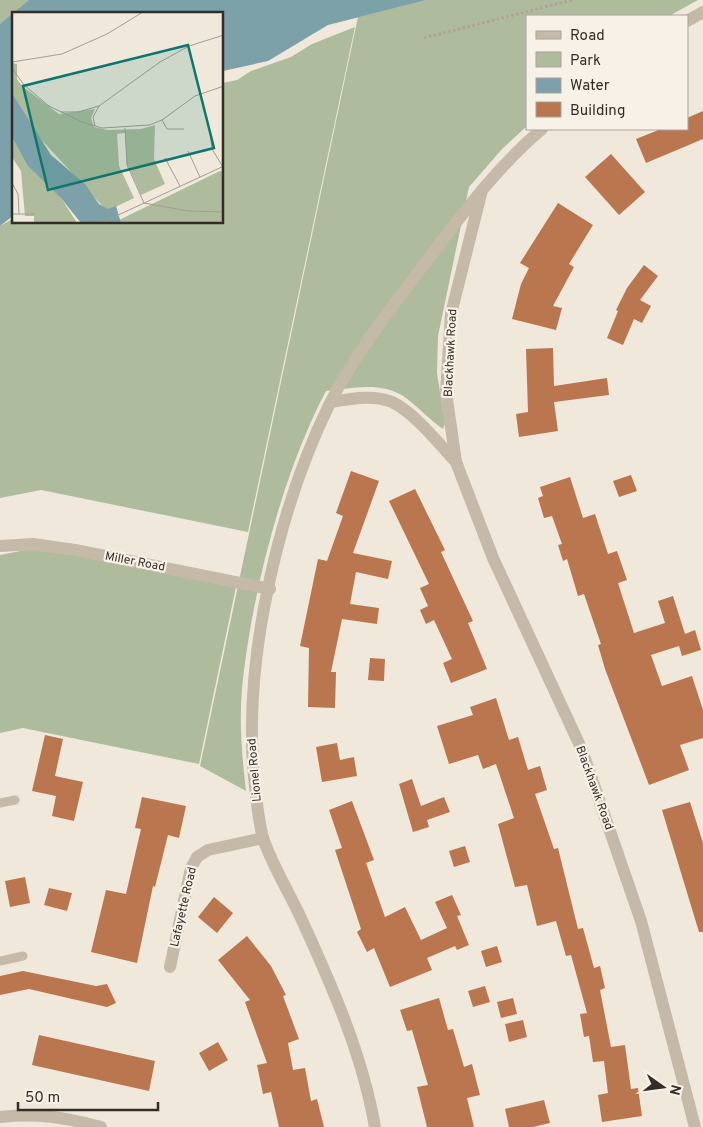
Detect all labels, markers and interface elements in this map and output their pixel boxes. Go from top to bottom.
inset map [12,12,224,224]
legend [526,15,688,130]
text: Road [570,27,605,46]
text: Park [570,52,601,71]
text: Water [570,77,610,96]
text: Building [570,102,625,121]
street label: Blackhawk Road [441,308,461,398]
street label: Miller Road [104,548,166,576]
street label: Lionel Road [244,738,266,802]
street label: Blackhawk Road [571,744,617,832]
street label: Lafayette Road [167,865,201,949]
north arrow [638,1062,688,1112]
scale bar [18,1080,158,1112]
text: N [665,1083,684,1097]
text: 50 m [25,1089,60,1108]

